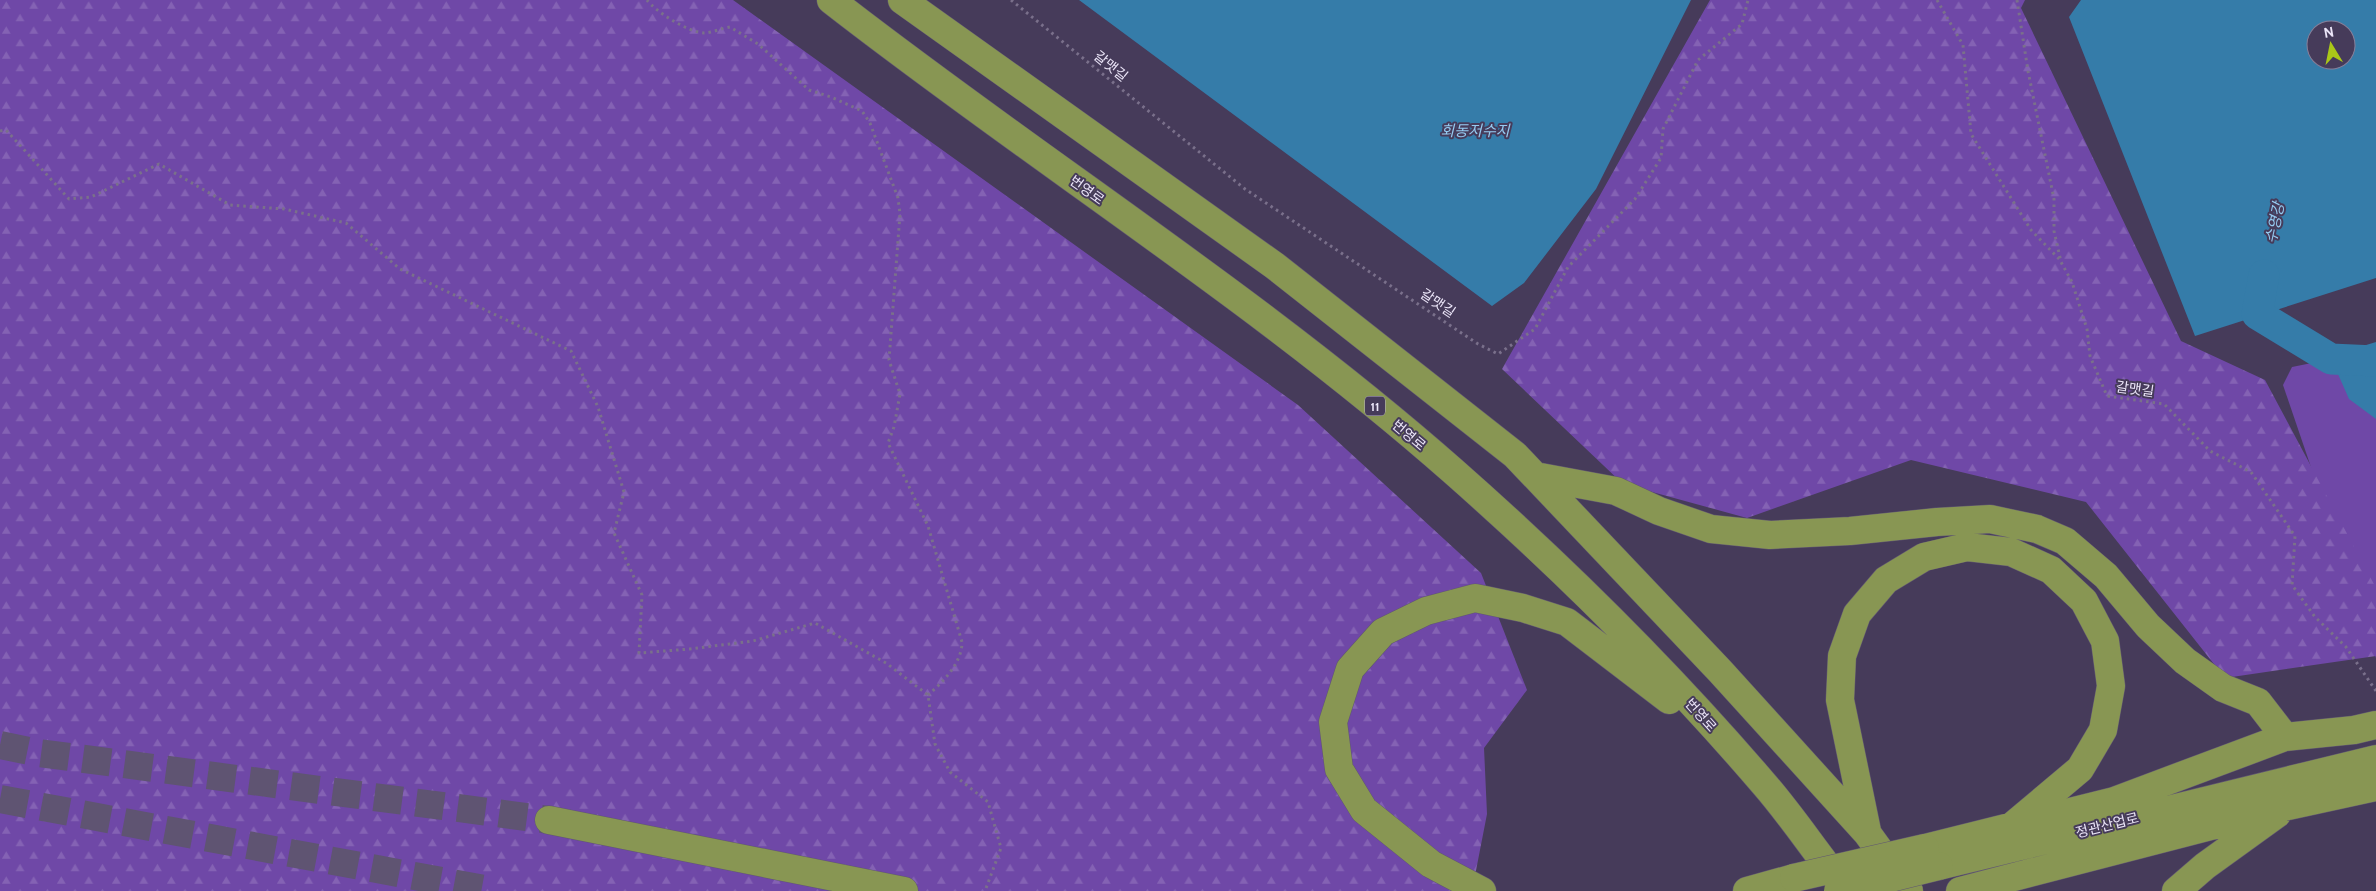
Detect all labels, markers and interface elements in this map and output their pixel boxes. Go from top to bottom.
north arrow [2306,20,2356,70]
text: N [2322,22,2335,42]
street label: 갈맷길 [1090,47,1132,85]
water label: 회동저수지 [1440,122,1511,140]
street label: 번영로 [1066,171,1108,209]
water label: 수영강 [2262,199,2289,245]
street label: 갈맷길 [1417,285,1459,321]
street label: 갈맷길 [2115,377,2155,401]
road number: 11 [1365,396,1385,416]
street label: 번영로 [1388,416,1430,454]
street label: 번영로 [1681,695,1721,735]
street label: 정관산업로 [2074,808,2141,842]

